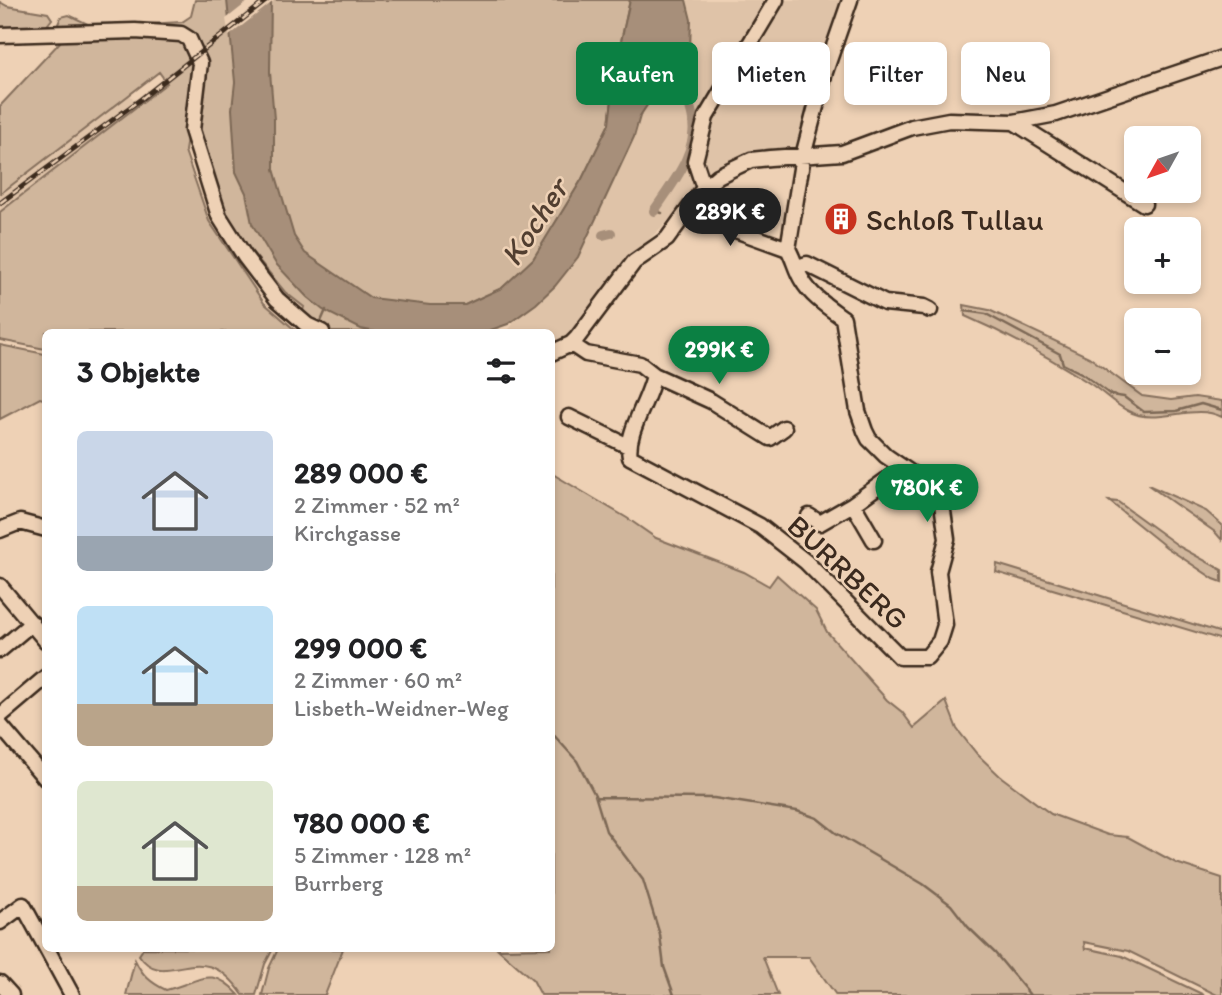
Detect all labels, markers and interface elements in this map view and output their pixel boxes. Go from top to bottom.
chip: Kaufen [576,42,698,105]
chip: Mieten [712,42,830,105]
chip: Filter [844,42,947,105]
chip: Neu [961,42,1050,105]
north arrow [1124,126,1200,203]
map controls [1124,126,1201,385]
water label: Kocher [492,169,578,273]
pin: 289K € [673,188,787,248]
text: 289K € [695,197,765,225]
building icon: Schloß Tullau [822,200,860,238]
place label: Schloß Tullau [866,201,1044,238]
button: + [1124,217,1201,294]
button: − [1124,308,1201,385]
pin: 299K € [662,326,776,386]
text: 299K € [684,335,754,363]
icon: filters [482,352,520,390]
text: 3 Objekte [77,353,200,390]
text: 289 000 € [294,454,428,491]
icon: home [133,459,217,543]
pin: 780K € [870,464,984,524]
text: 780K € [891,473,963,501]
text: 2 Zimmer · 52 m² [294,491,460,519]
street label: BURRBERG [780,507,916,637]
text: Kirchgasse [294,519,401,547]
text: 299 000 € [294,629,427,666]
icon: home [133,634,217,718]
text: 2 Zimmer · 60 m² [294,666,462,694]
text: Lisbeth-Weidner-Weg [294,694,509,722]
text: 780 000 € [294,804,430,841]
icon: home [133,809,217,893]
text: 5 Zimmer · 128 m² [294,841,471,869]
text: Burrberg [294,869,383,897]

